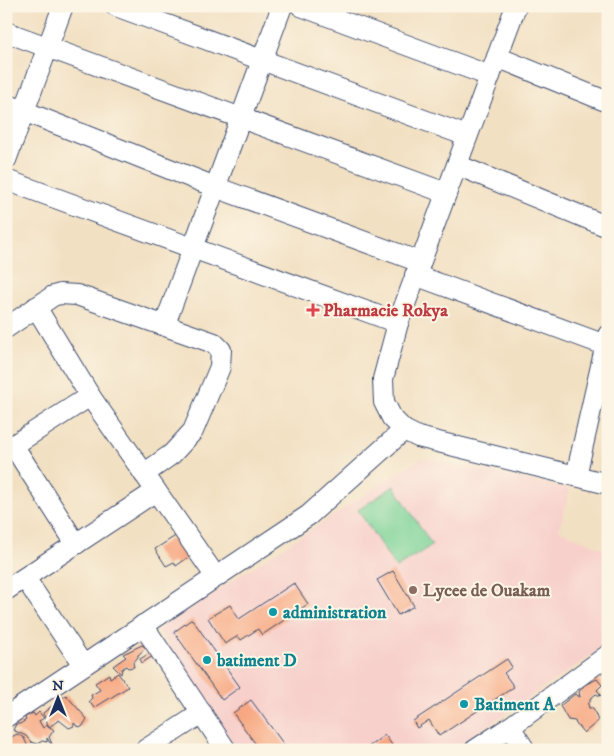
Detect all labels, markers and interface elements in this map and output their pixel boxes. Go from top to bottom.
place label: Pharmacie Rokya [323,300,448,322]
marker: Pharmacie Rokya [307,304,319,316]
place label: Lycee de Ouakam [423,580,551,602]
marker: Lycee de Ouakam [407,584,419,596]
place label: administration [283,602,387,624]
marker: administration [267,606,279,618]
place label: batiment D [216,650,297,672]
marker: batiment D [201,654,213,666]
north arrow [32,674,82,724]
text: N [52,677,64,695]
place label: Batiment A [474,694,555,716]
marker: Batiment A [458,698,470,710]

